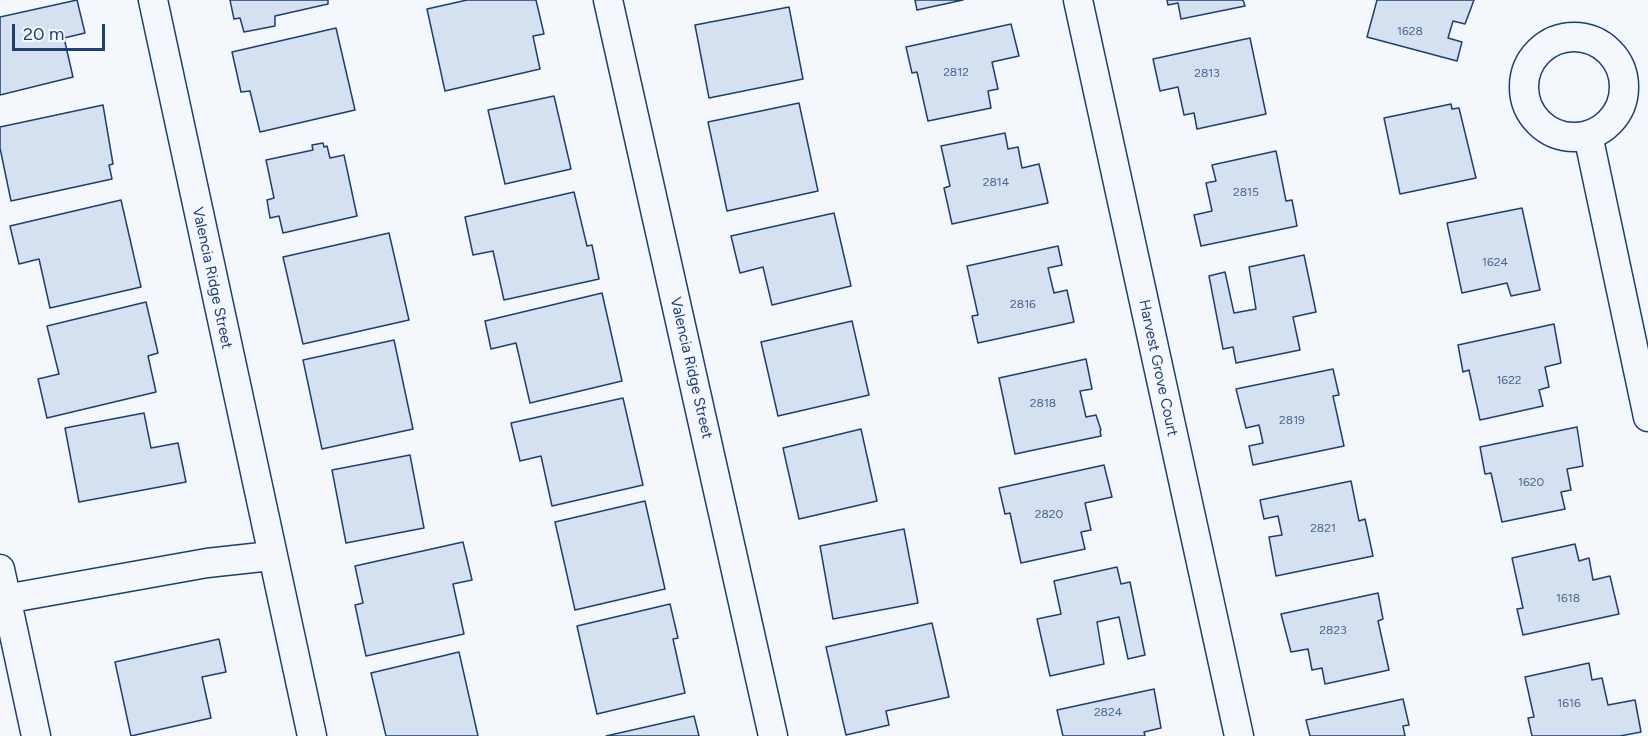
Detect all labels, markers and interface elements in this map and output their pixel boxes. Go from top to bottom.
scale bar [15,12,108,50]
text: 20 m [23,23,64,45]
house number: 1628 [1397,24,1423,38]
house number: 2812 [943,65,969,79]
house number: 2813 [1194,66,1220,80]
house number: 2814 [983,175,1009,189]
house number: 2815 [1233,185,1259,199]
street label: Valencia Ridge Street [188,205,236,351]
house number: 1624 [1482,255,1508,269]
street label: Valencia Ridge Street [666,296,716,440]
house number: 2816 [1010,297,1036,311]
street label: Harvest Grove Court [1135,298,1181,438]
house number: 1622 [1496,373,1522,387]
house number: 2818 [1030,396,1056,410]
house number: 2819 [1279,413,1305,427]
house number: 1620 [1518,475,1544,489]
house number: 2820 [1035,507,1063,521]
house number: 2821 [1310,521,1336,535]
house number: 1618 [1556,591,1580,605]
house number: 2823 [1319,623,1347,637]
house number: 1616 [1557,696,1581,710]
house number: 2824 [1094,705,1122,719]

